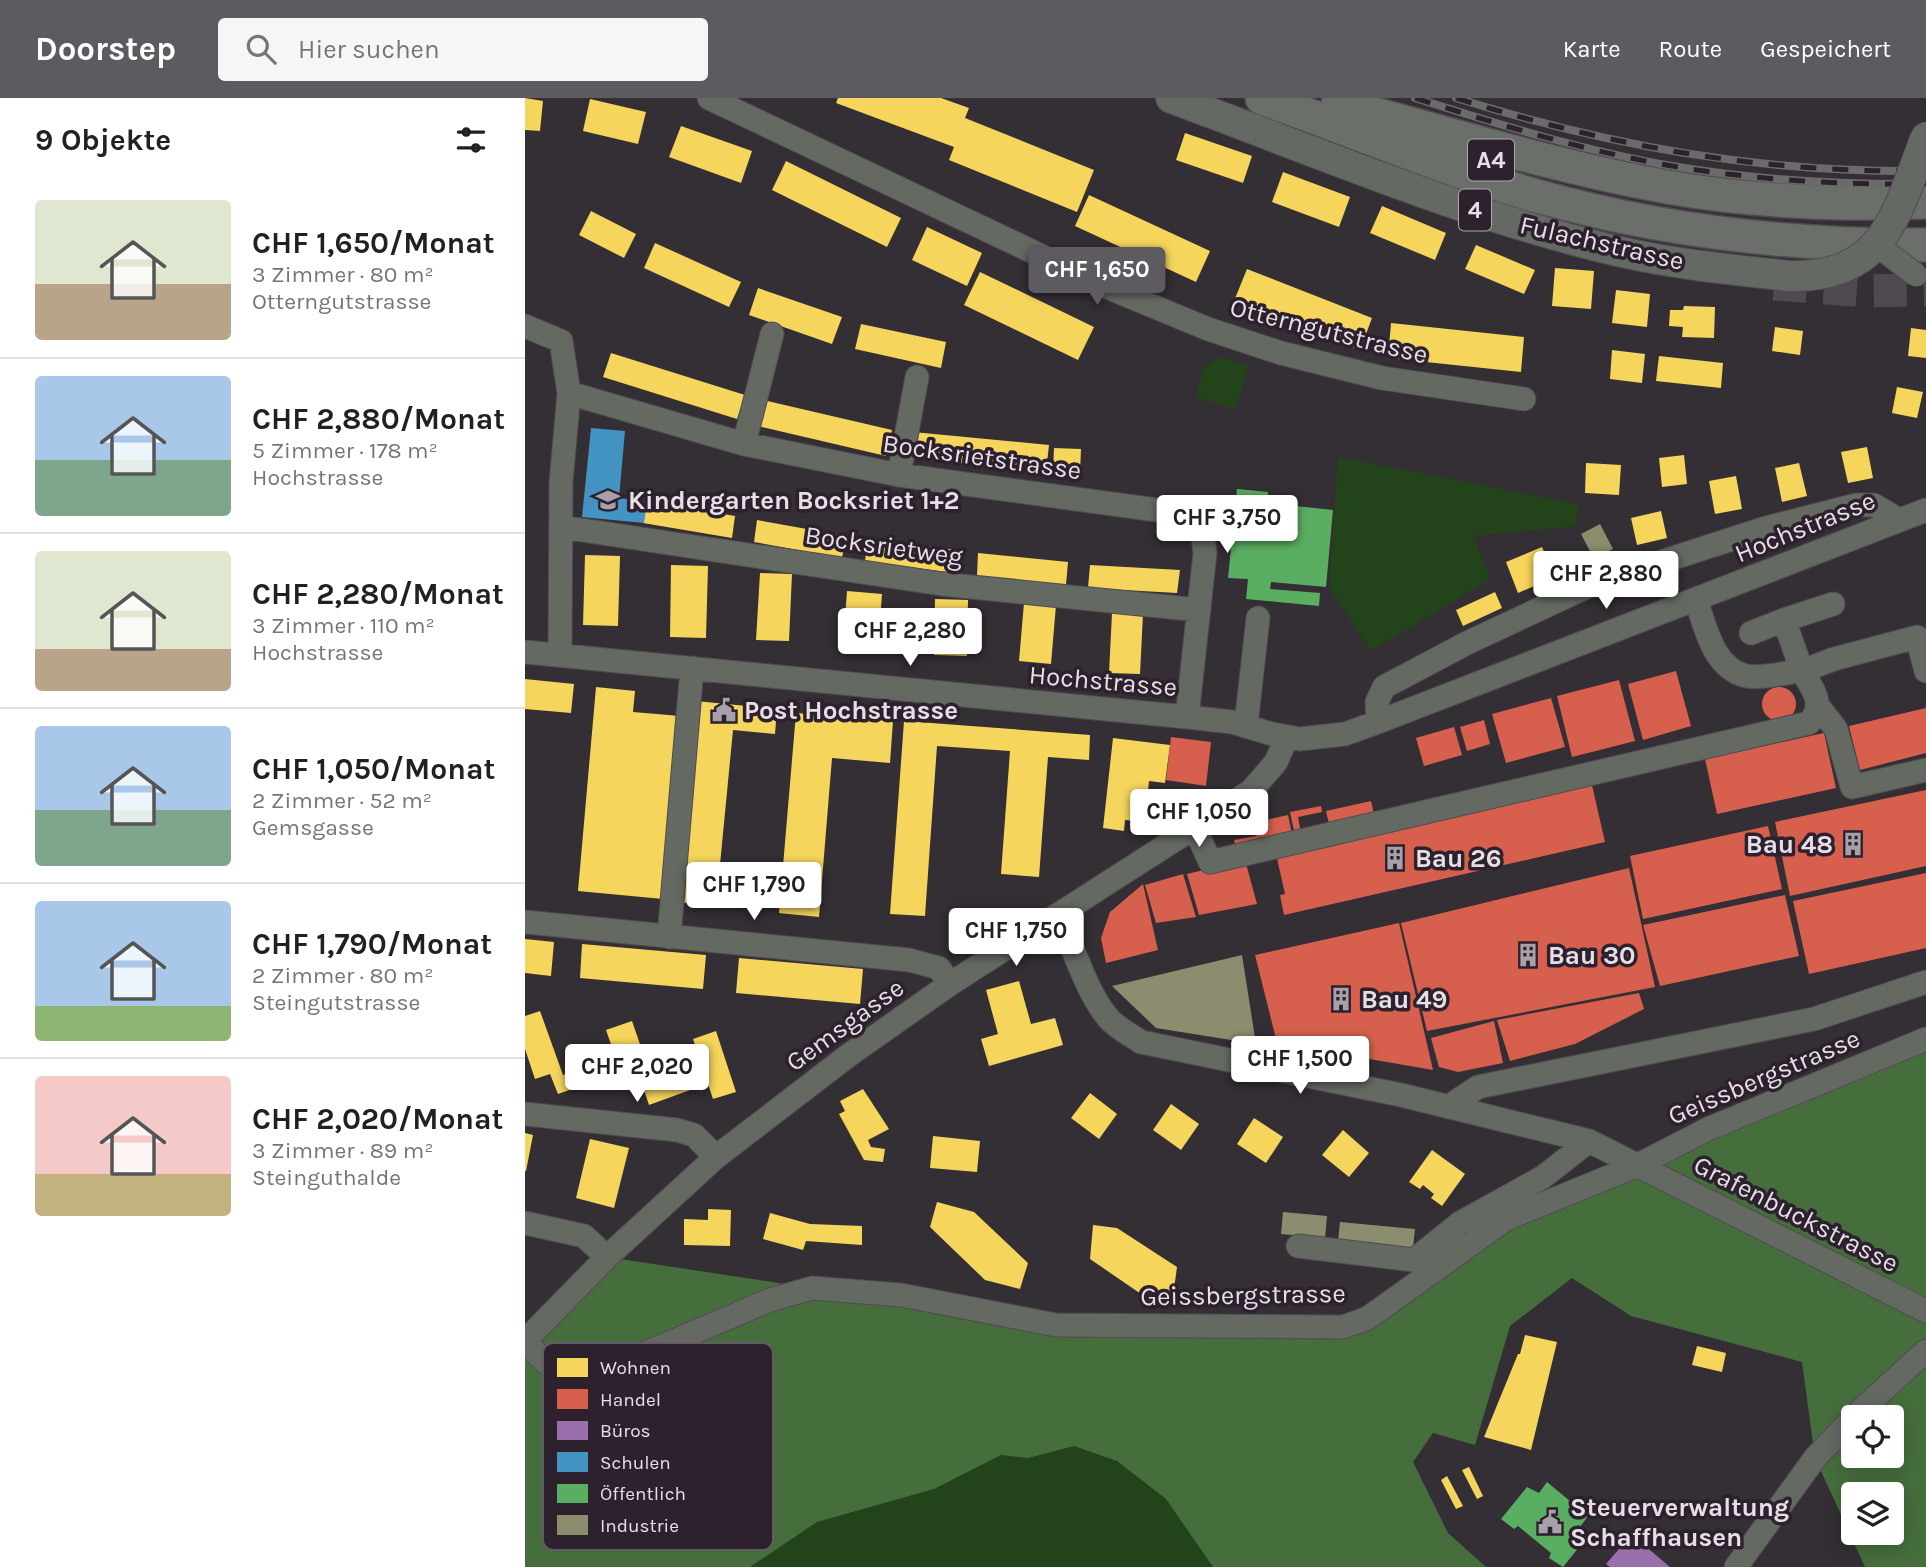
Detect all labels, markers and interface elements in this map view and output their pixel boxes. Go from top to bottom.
search box [218,18,708,81]
text: Doorstep [35,30,176,68]
icon: search [242,30,280,68]
text: Hier suchen [298,34,440,65]
text: Karte [1563,35,1621,63]
text: Route [1659,35,1722,63]
text: Gespeichert [1760,35,1891,63]
icon: filters [452,121,490,159]
text: 9 Objekte [35,122,171,158]
road number: A4 [1468,140,1514,180]
road number: 4 [1459,190,1491,230]
street label: Fulachstrasse [1517,209,1687,277]
text: CHF 1,650/Monat [252,225,495,261]
icon: home [91,228,175,312]
pin: CHF 1,650 [1017,248,1177,307]
text: CHF 1,650 [1044,256,1150,283]
text: 3 Zimmer · 80 m² [252,261,434,288]
text: Otterngutstrasse [252,288,431,315]
street label: Otterngutstrasse [1227,291,1431,371]
text: CHF 2,880/Monat [252,401,505,437]
icon: home [91,404,175,488]
street label: Bocksrietstrasse [881,428,1083,486]
text: 5 Zimmer · 178 m² [252,437,438,464]
text: Hochstrasse [252,464,383,491]
place label: Kindergarten Bocksriet 1+2 [628,485,960,516]
street label: Hochstrasse [1730,485,1880,569]
school or university icon: Kindergarten Bocksriet 1+2 [594,486,622,514]
pin: CHF 3,750 [1147,496,1307,555]
text: CHF 3,750 [1173,504,1281,531]
street label: Bocksrietweg [803,520,965,572]
pin: CHF 2,880 [1526,552,1686,611]
text: CHF 2,880 [1549,560,1663,587]
text: CHF 2,280/Monat [252,576,504,612]
icon: home [91,579,175,663]
pin: CHF 2,280 [830,608,990,668]
text: 3 Zimmer · 110 m² [252,612,435,639]
text: CHF 2,280 [854,617,966,644]
text: Hochstrasse [252,639,383,666]
street label: Hochstrasse [1028,659,1178,703]
place label: Post Hochstrasse [744,695,958,726]
public building icon: Post Hochstrasse [710,696,738,724]
text: CHF 1,050/Monat [252,751,495,787]
icon: home [91,754,175,838]
text: 2 Zimmer · 52 m² [252,787,432,814]
pin: CHF 1,050 [1119,790,1279,849]
text: CHF 1,050 [1146,798,1252,825]
text: Gemsgasse [252,814,374,841]
place label: Bau 48 [1746,829,1833,860]
building icon: Bau 48 [1839,830,1867,858]
place label: Bau 26 [1415,843,1501,874]
building icon: Bau 26 [1381,844,1409,872]
pin: CHF 1,790 [674,862,834,922]
text: CHF 1,790 [702,871,806,898]
pin: CHF 1,750 [936,908,1096,968]
text: CHF 1,750 [965,917,1067,944]
text: CHF 1,790/Monat [252,926,492,962]
icon: home [91,929,175,1013]
place label: Bau 30 [1548,940,1636,971]
building icon: Bau 30 [1514,941,1542,969]
text: 2 Zimmer · 80 m² [252,962,433,989]
street label: Gemsgasse [780,972,910,1078]
place label: Bau 49 [1361,984,1447,1015]
building icon: Bau 49 [1327,985,1355,1013]
text: Steingutstrasse [252,989,420,1016]
street label: Geissbergstrasse [1663,1023,1865,1131]
pin: CHF 1,500 [1220,1037,1380,1096]
pin: CHF 2,020 [557,1044,717,1104]
text: CHF 1,500 [1247,1045,1353,1072]
text: CHF 2,020 [581,1053,693,1080]
text: CHF 2,020/Monat [252,1101,503,1137]
icon: home [91,1104,175,1188]
text: 3 Zimmer · 89 m² [252,1137,433,1164]
street label: Grafenbuckstrasse [1689,1149,1903,1279]
text: Steinguthalde [252,1164,401,1191]
street label: Geissbergstrasse [1140,1278,1346,1312]
legend [543,1343,773,1550]
text: Wohnen [600,1357,671,1379]
text: Handel [600,1389,661,1411]
map controls [1841,1405,1904,1545]
button: locate [1841,1405,1904,1468]
text: Büros [600,1420,651,1442]
text: Schulen [600,1452,671,1474]
button: layers [1841,1482,1904,1545]
text: Öffentlich [600,1483,686,1505]
place label: Steuerverwaltung Schaffhausen [1570,1492,1789,1553]
public building icon: Steuerverwaltung Schaffhausen [1536,1508,1564,1536]
text: Industrie [600,1515,679,1537]

